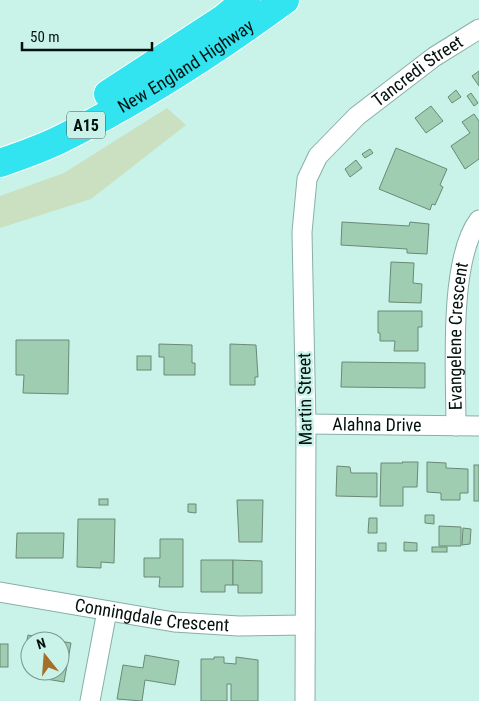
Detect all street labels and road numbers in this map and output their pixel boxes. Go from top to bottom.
street label: New England Highway [114,15,258,117]
street label: Tancredi Street [368,31,466,111]
road number: A15 [67,112,105,138]
street label: Evangelene Crescent [444,260,472,410]
street label: Martin Street [293,353,316,446]
street label: Alahna Drive [332,413,422,435]
street label: Conningdale Crescent [73,594,230,635]

